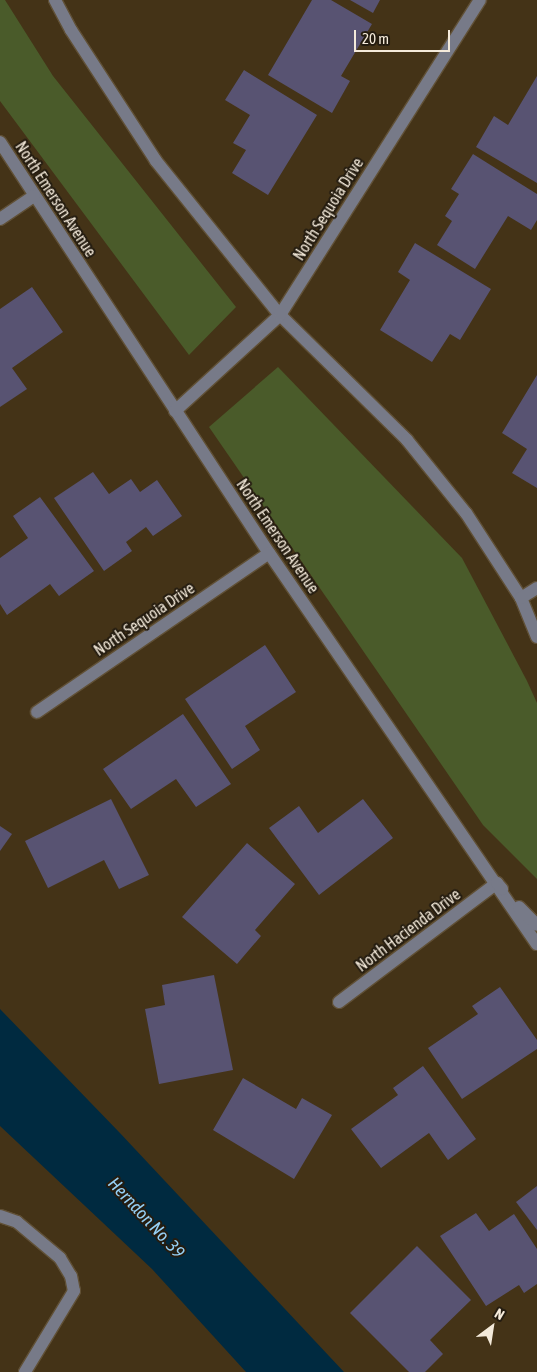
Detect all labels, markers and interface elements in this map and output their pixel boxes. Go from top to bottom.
scale bar [357,20,453,52]
text: 20 m [362,30,389,47]
street label: North Emerson Avenue [12,138,100,260]
street label: North Sequoia Drive [289,154,367,264]
street label: North Emerson Avenue [233,475,323,597]
street label: North Sequoia Drive [90,578,198,660]
street label: North Hacienda Drive [352,885,464,975]
water label: Herndon No. 39 [103,1173,189,1263]
north arrow [467,1302,517,1352]
text: N [492,1305,507,1323]

